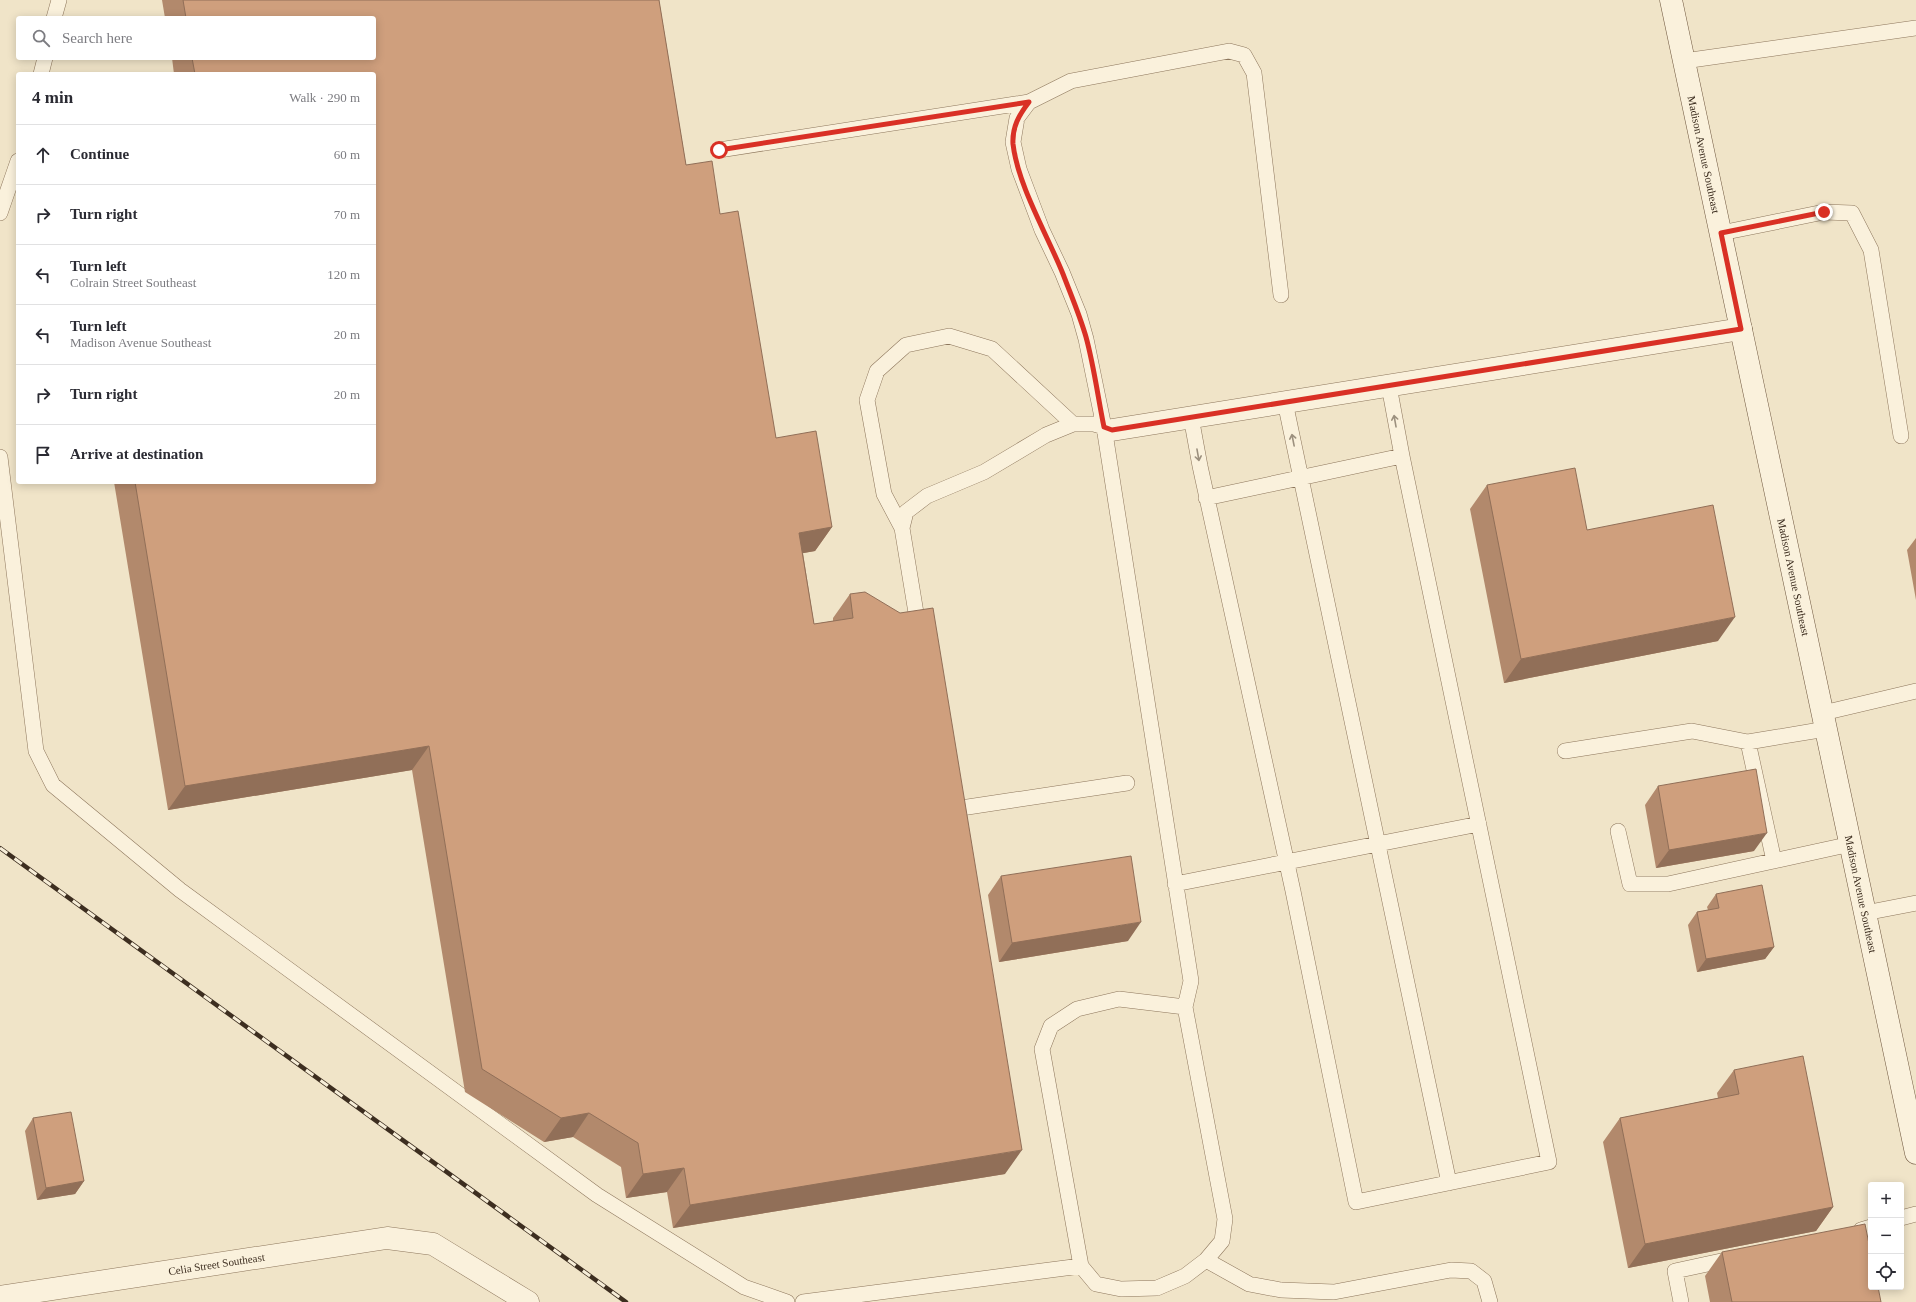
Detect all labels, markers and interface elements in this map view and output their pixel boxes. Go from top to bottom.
search box [16,16,376,60]
icon: search [30,27,52,49]
text: Search here [62,30,132,46]
text: 4 min [32,88,73,107]
text: Walk · 290 m [289,90,360,105]
street label: Madison Avenue Southeast [1686,95,1722,214]
route start [710,141,728,159]
icon: ahead [32,144,54,166]
text: Continue [70,146,129,162]
text: 60 m [334,147,360,162]
route end [1815,203,1833,221]
icon: right [32,204,54,226]
text: Turn right [70,206,137,222]
text: 70 m [334,207,360,222]
text: Turn left [70,258,127,274]
icon: left [32,264,54,286]
text: 120 m [327,267,360,282]
text: Colrain Street Southeast [70,275,196,290]
text: Turn left [70,318,127,334]
icon: left [32,324,54,346]
text: 20 m [334,327,360,342]
text: Madison Avenue Southeast [70,335,211,350]
icon: right [32,384,54,406]
text: Turn right [70,386,137,402]
text: 20 m [334,387,360,402]
one-way arrow [1391,415,1399,428]
one-way arrow [1288,434,1296,447]
icon: arrive [32,444,54,466]
text: Arrive at destination [70,446,203,462]
one-way arrow [1194,449,1202,462]
street label: Madison Avenue Southeast [1775,517,1812,637]
street label: Madison Avenue Southeast [1843,834,1879,954]
map controls [1868,1182,1904,1290]
button: + [1868,1182,1904,1218]
button: − [1868,1218,1904,1254]
street label: Celia Street Southeast [168,1251,265,1277]
button: locate [1868,1254,1904,1290]

